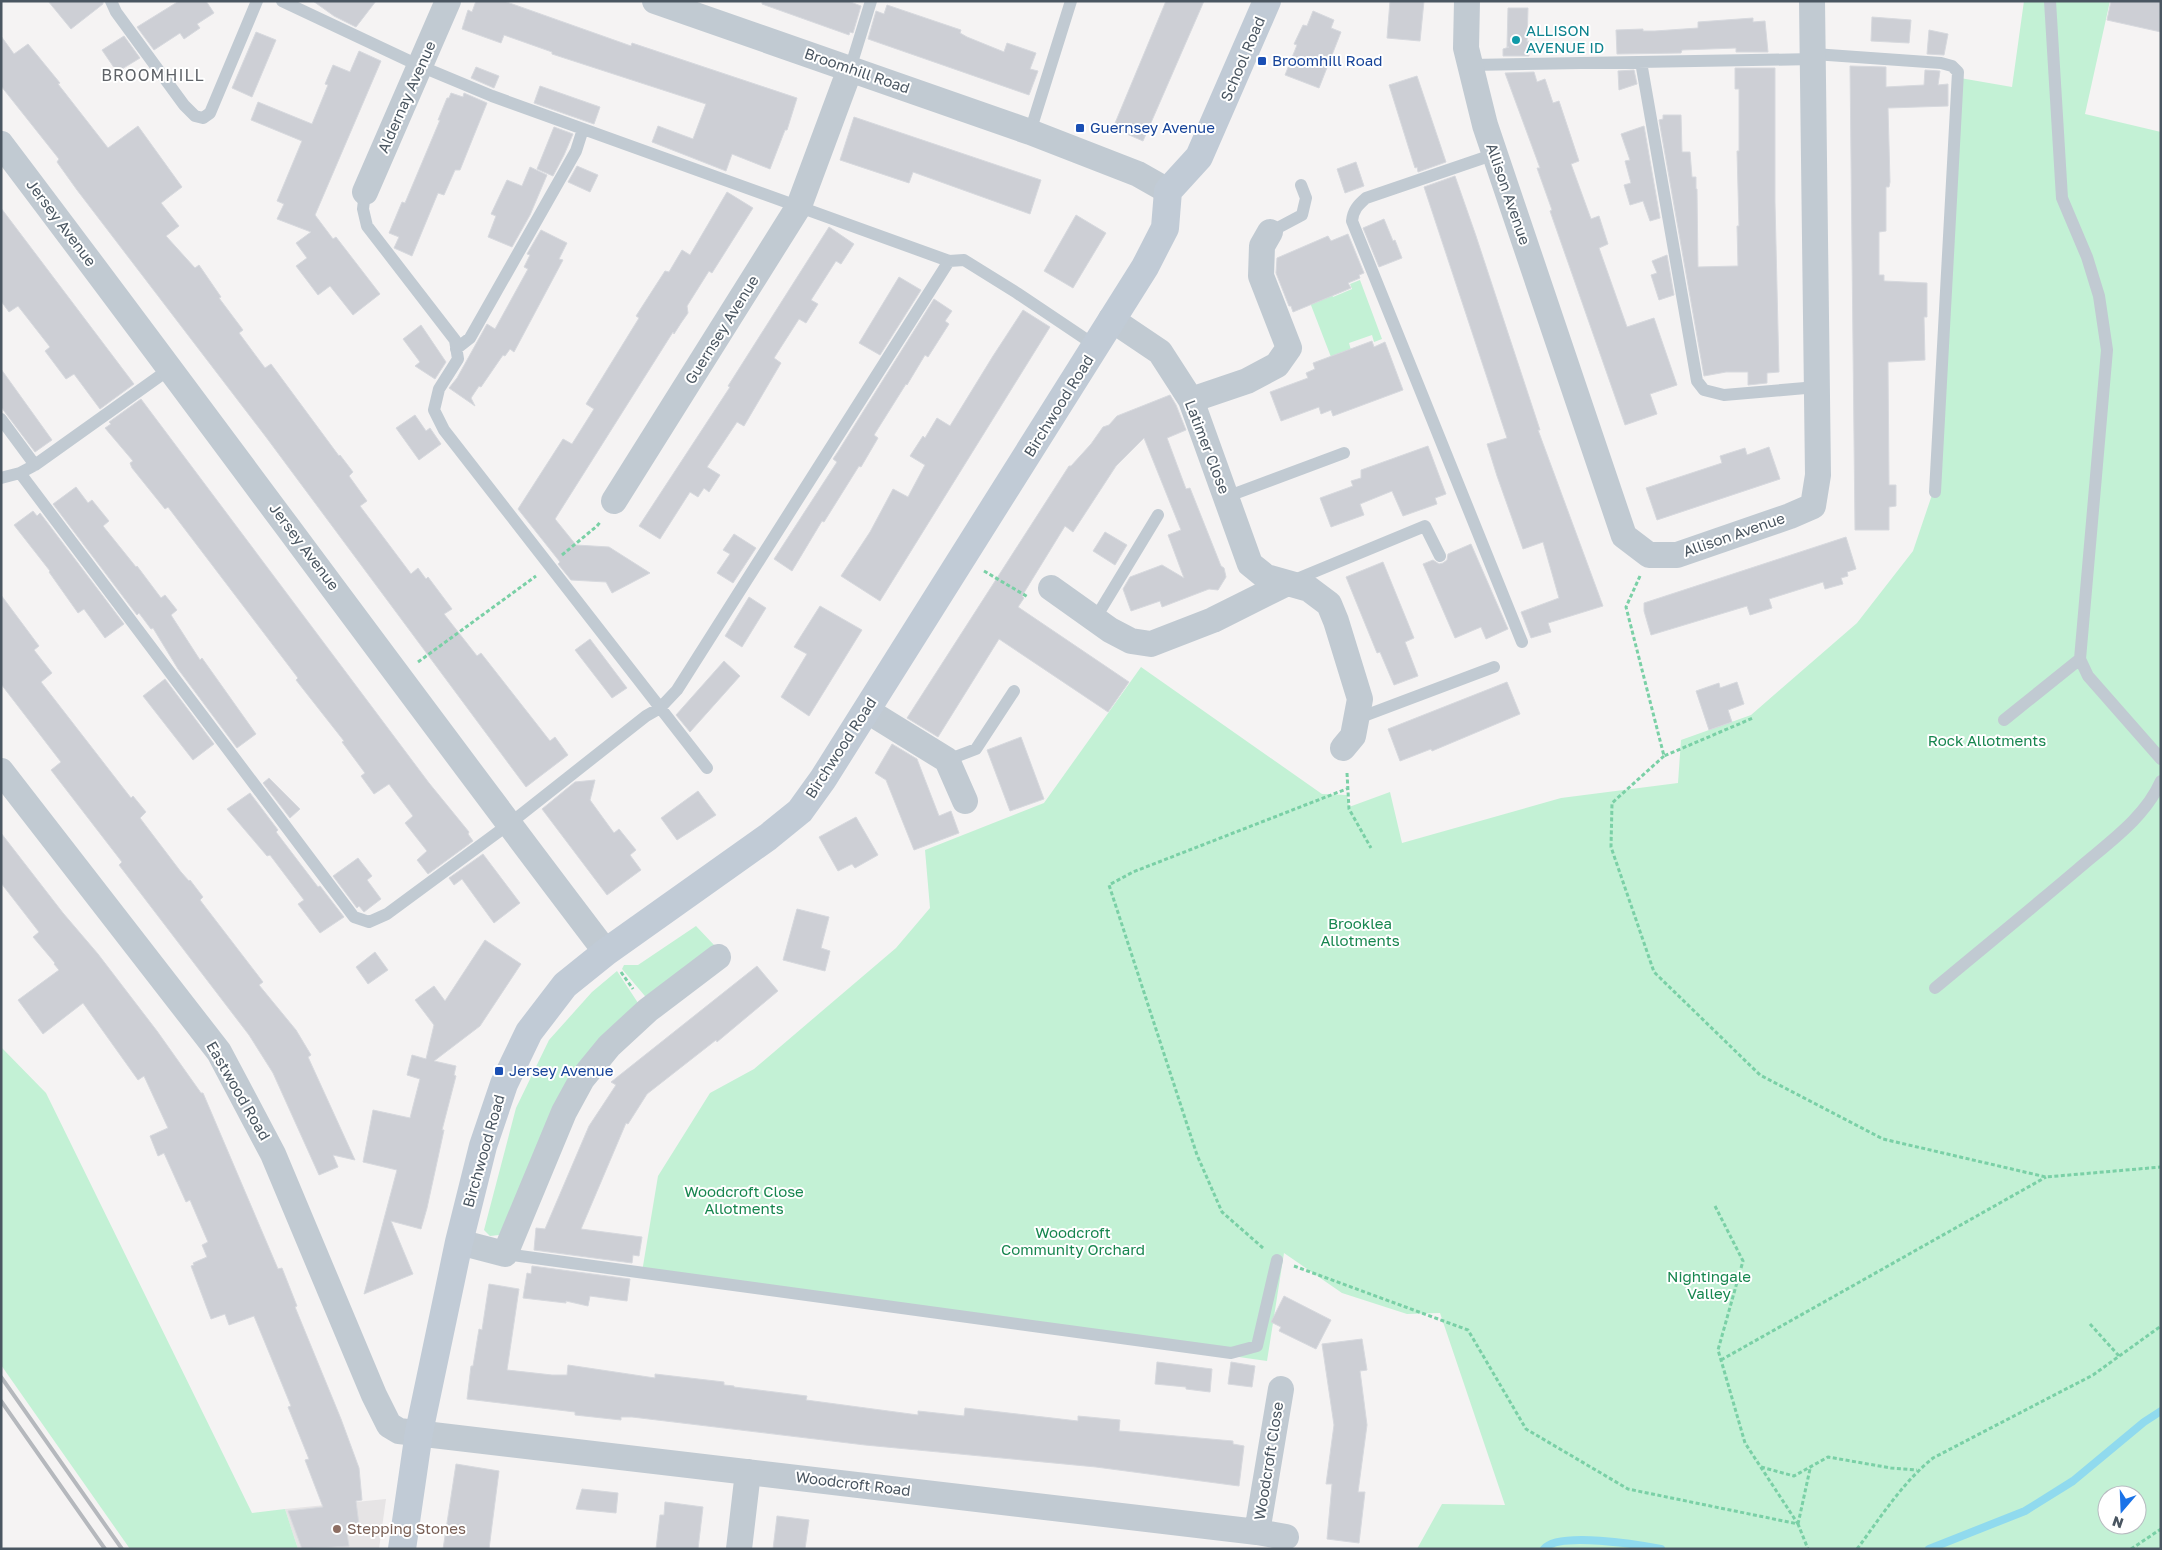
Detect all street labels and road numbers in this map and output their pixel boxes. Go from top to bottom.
street label: School Road [1216,14,1268,104]
street label: Aldernay Avenue [373,38,439,155]
street label: Broomhill Road [802,44,912,97]
street label: Allison Avenue [1483,141,1535,247]
street label: Jersey Avenue [23,175,101,270]
street label: Guernsey Avenue [680,272,762,387]
street label: Birchwood Road [1020,351,1097,460]
street label: Latimer Close [1182,397,1234,496]
street label: Jersey Avenue [266,499,344,594]
street label: Allison Avenue [1681,508,1787,560]
street label: Birchwood Road [801,694,880,801]
street label: Eastwood Road [203,1038,274,1143]
street label: Birchwood Road [458,1092,508,1209]
street label: Woodcroft Close [1250,1400,1286,1521]
street label: Woodcroft Road [795,1467,912,1499]

